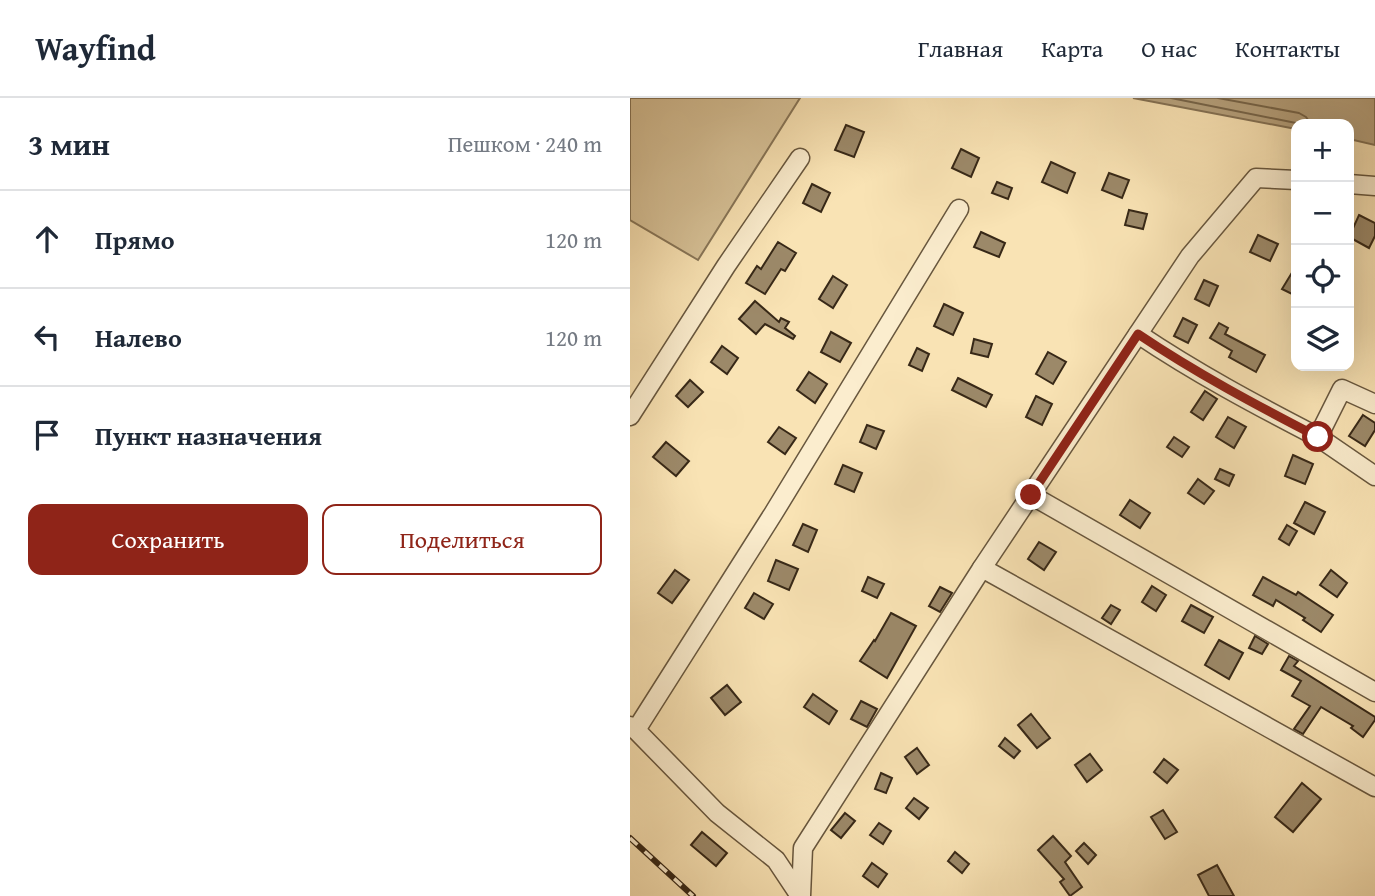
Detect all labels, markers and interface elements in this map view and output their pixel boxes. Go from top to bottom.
text: Wayfind [35,24,156,72]
text: Главная [918,31,1003,66]
text: Карта [1041,31,1103,66]
text: О нас [1141,31,1197,66]
text: Контакты [1235,31,1340,66]
map controls [1291,119,1354,371]
button: + [1291,119,1354,182]
text: 3 мин [28,122,110,166]
text: Пешком · 240 m [448,127,602,160]
button: − [1291,182,1354,245]
icon: ahead [28,220,66,258]
text: Прямо [95,220,175,259]
text: 120 m [545,223,602,256]
button: locate [1291,245,1354,308]
button: layers [1291,308,1354,371]
icon: left [28,318,66,356]
text: Налево [95,318,182,357]
text: 120 m [545,321,602,354]
icon: arrive [28,416,66,454]
text: Пункт назначения [95,416,322,455]
route start [1302,421,1333,452]
route end [1015,479,1046,510]
button: Сохранить [28,504,308,575]
button: Поделиться [322,504,602,575]

